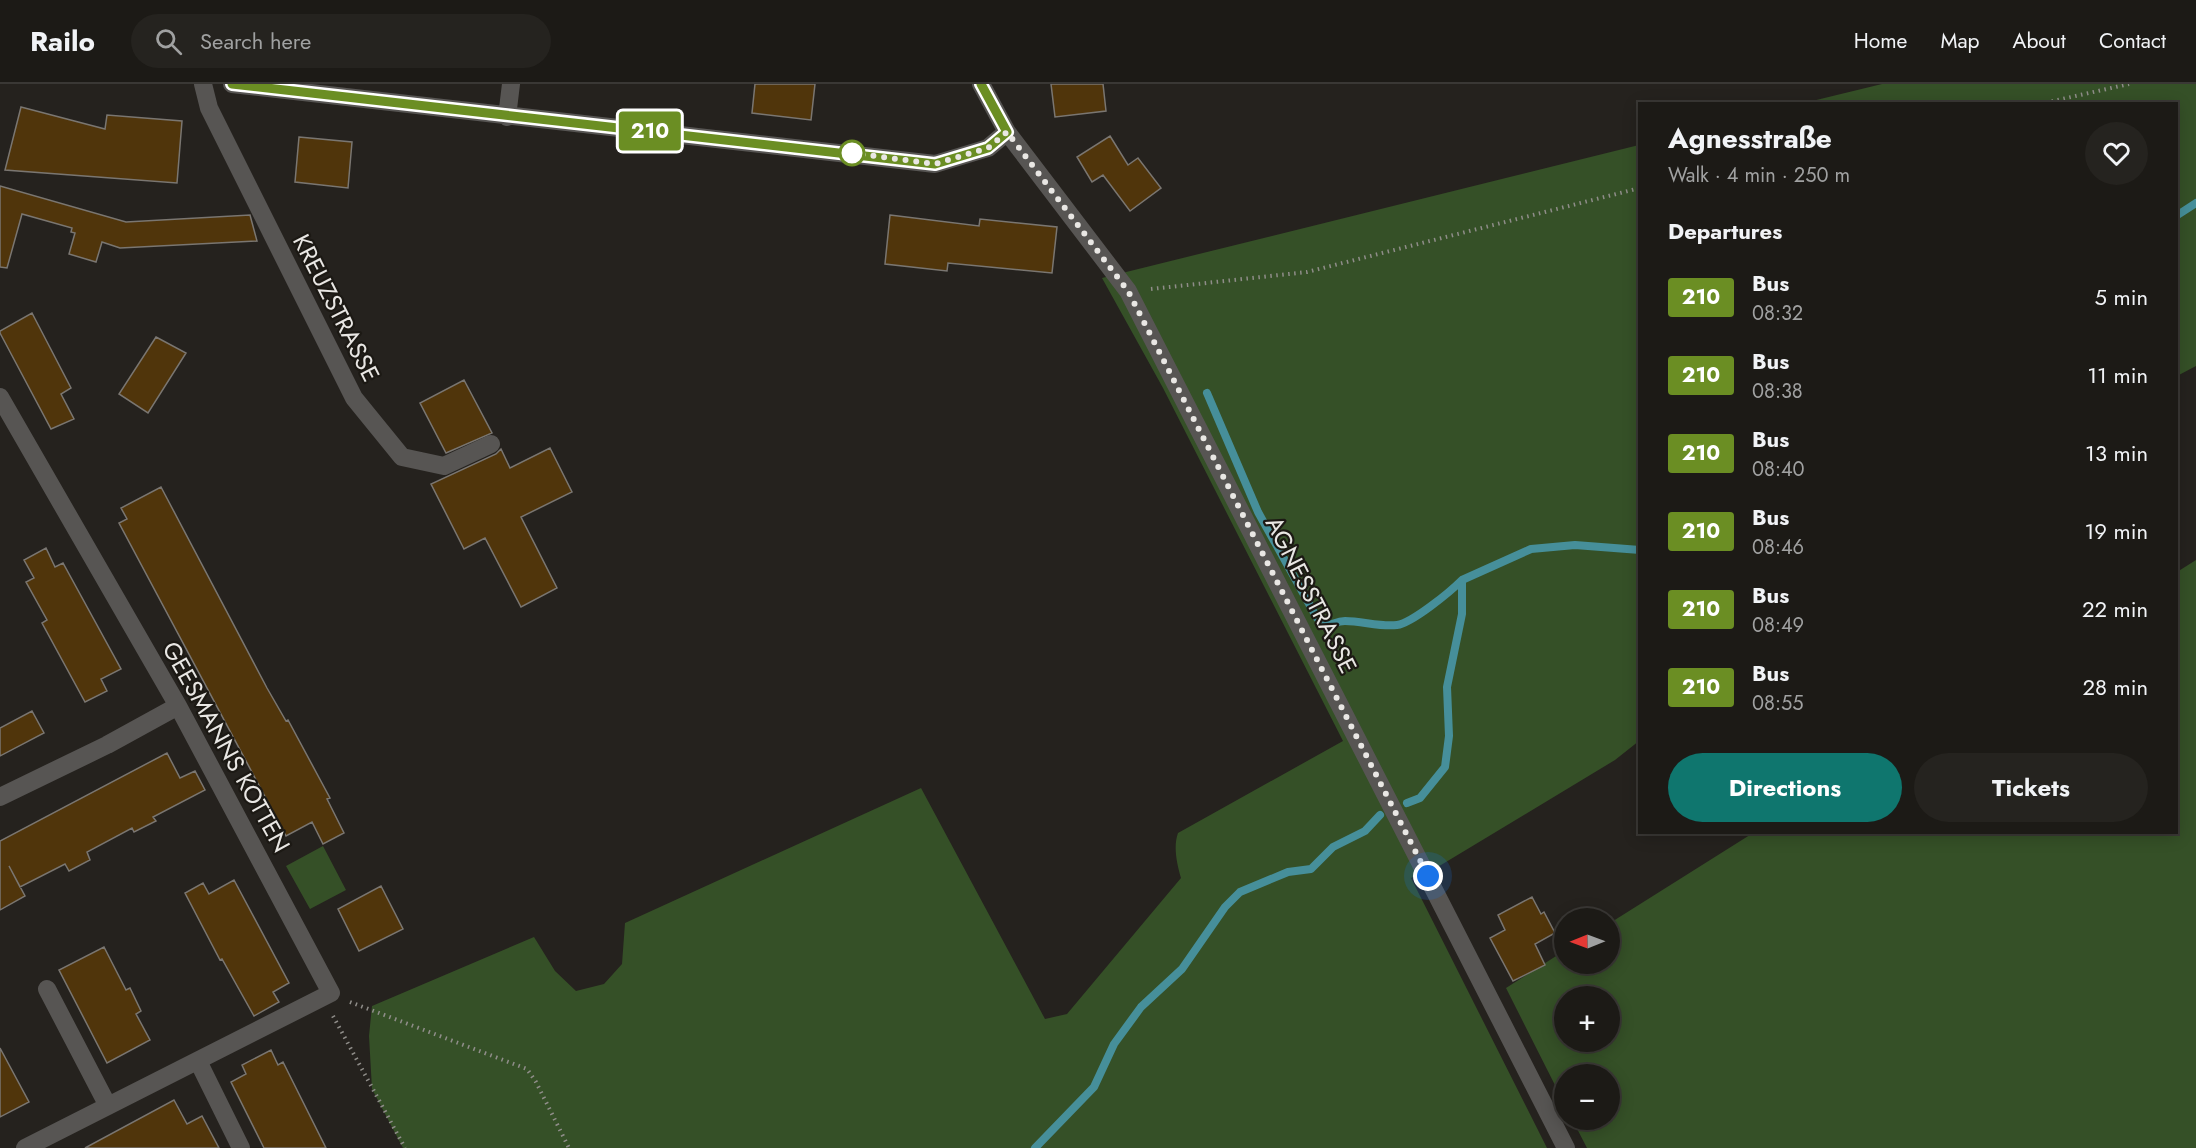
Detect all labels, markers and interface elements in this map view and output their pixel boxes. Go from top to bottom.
search box [131,14,551,68]
text: Railo [30,21,95,62]
icon: search [152,25,185,58]
text: Search here [200,25,311,57]
text: Home [1854,26,1907,56]
text: Map [1940,26,1980,56]
text: About [2013,26,2066,56]
text: Contact [2099,26,2166,56]
line badge: 210 [616,112,684,150]
text: 210 [631,116,669,146]
text: Agnesstraße [1668,118,1832,159]
button: heart [2085,122,2148,185]
unlabelled marker [839,140,865,166]
text: Walk · 4 min · 250 m [1668,161,1850,190]
text: Departures [1668,215,1782,247]
street label: KREUZSTRASSE [284,228,389,388]
text: Bus [1752,267,1789,299]
text: 5 min [2095,281,2148,313]
text: 210 [1682,282,1720,312]
text: 08:32 [1752,299,1803,328]
text: Bus [1752,345,1789,377]
text: 11 min [2087,359,2148,391]
text: 210 [1682,360,1720,390]
text: 08:38 [1752,377,1803,406]
text: Bus [1752,423,1789,455]
text: 13 min [2085,437,2148,469]
text: 210 [1682,438,1720,468]
text: 08:40 [1752,455,1805,484]
text: Bus [1752,501,1789,533]
street label: AGNESSTRASSE [1257,510,1366,679]
text: 19 min [2084,515,2148,547]
text: 210 [1682,516,1720,546]
text: 08:46 [1752,533,1804,562]
text: Bus [1752,579,1789,611]
text: 22 min [2082,593,2148,625]
text: 210 [1682,594,1720,624]
text: 08:49 [1752,611,1804,640]
street label: GEESMANNS KOTTEN [154,635,299,859]
text: Bus [1752,657,1789,689]
text: 28 min [2082,671,2148,703]
text: 210 [1682,672,1720,702]
text: 08:55 [1752,689,1803,718]
button: Directions [1668,753,1902,822]
button: Tickets [1914,753,2148,822]
your location [1413,861,1443,891]
north arrow [1554,908,1620,974]
map controls [1554,908,1620,1130]
button: + [1554,986,1620,1052]
button: − [1554,1064,1620,1130]

